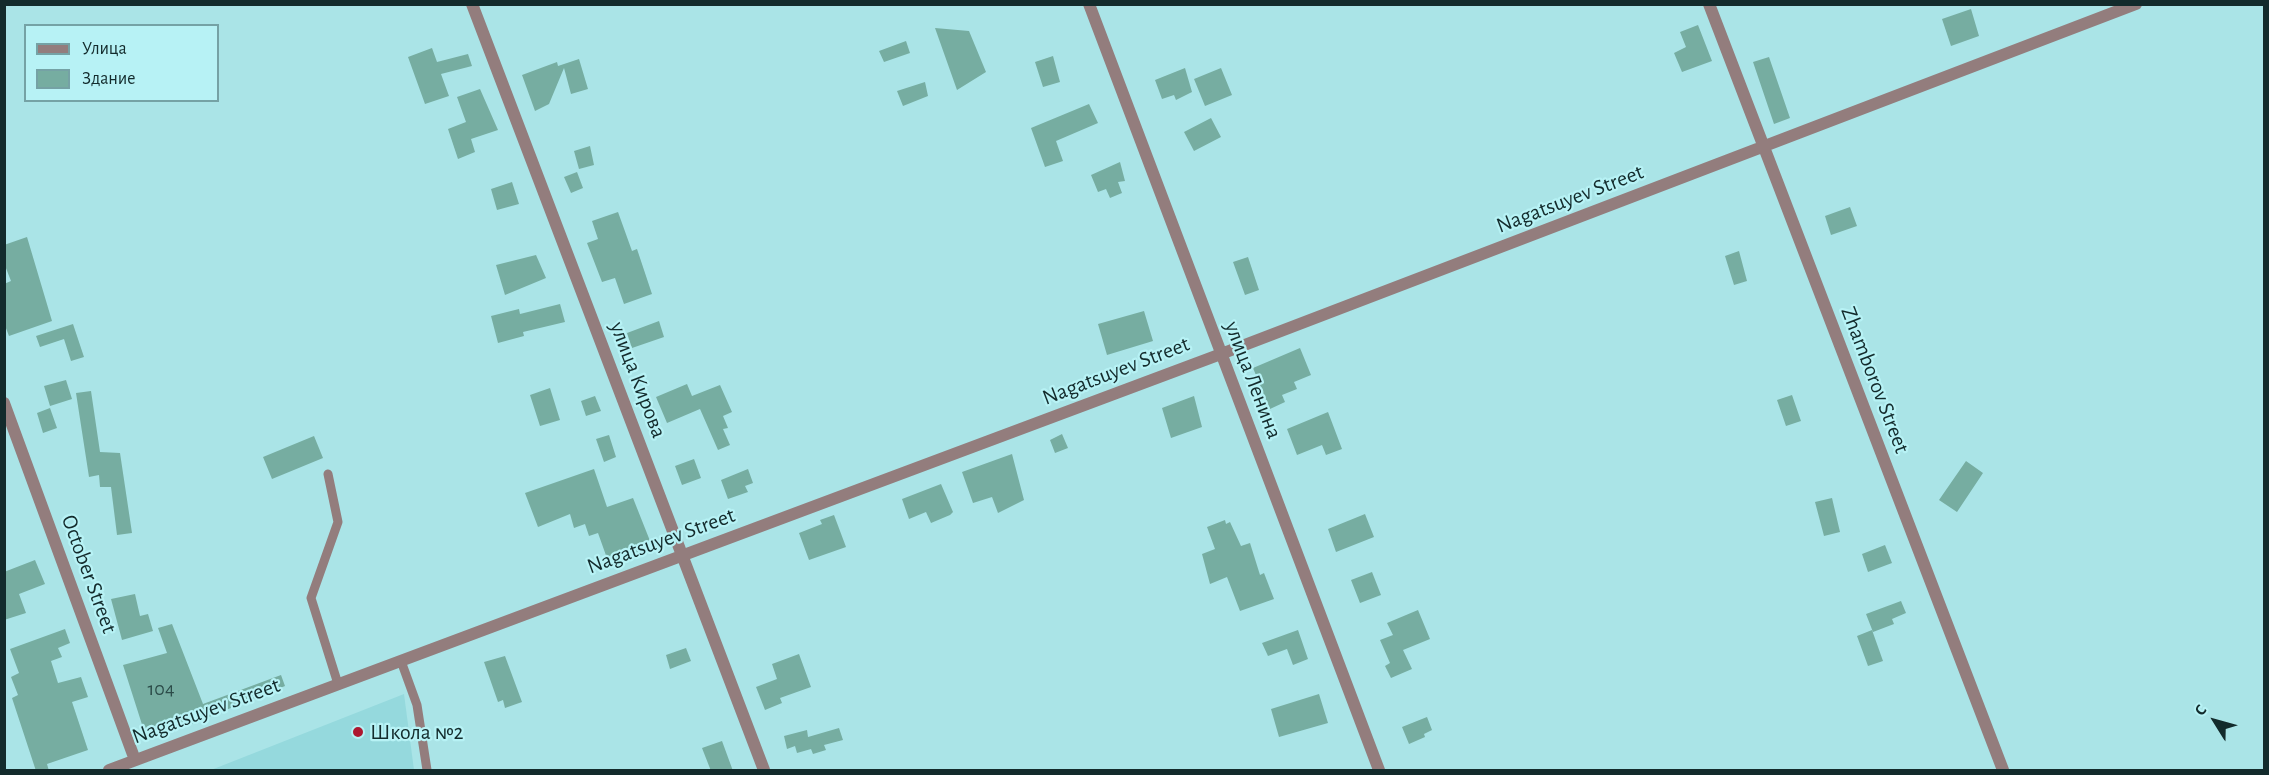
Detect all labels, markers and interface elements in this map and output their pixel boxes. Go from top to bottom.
legend [24,24,219,102]
text: Улица [82,40,127,58]
text: Здание [82,70,136,88]
street label: Nagatsuyev Street [1493,159,1647,239]
street label: Zhamborov Street [1835,303,1915,457]
street label: улица Кирова [604,318,672,442]
street label: улица Ленина [1219,318,1287,442]
street label: Nagatsuyev Street [1039,331,1193,411]
street label: Nagatsuyev Street [583,502,739,580]
street label: October Street [55,511,123,637]
street label: Nagatsuyev Street [128,672,284,750]
house number: 104 [147,677,175,701]
north arrow [2185,691,2245,751]
text: С [2192,702,2210,719]
place label: Школа №2 [370,719,464,745]
marker: Школа №2 [351,725,365,739]

